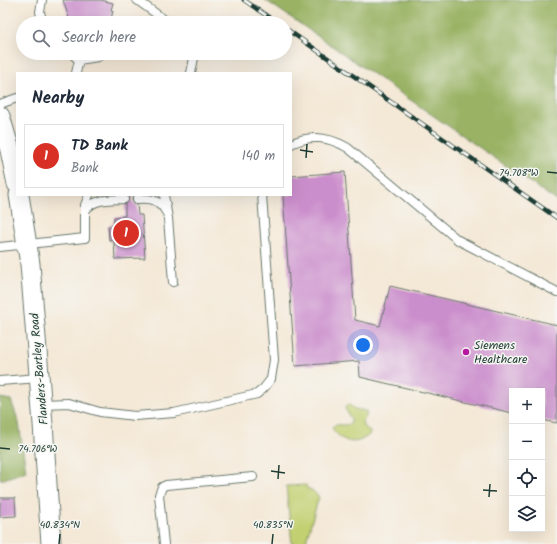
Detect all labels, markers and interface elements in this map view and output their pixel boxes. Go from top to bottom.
search box [16,16,292,60]
text: Search here [62,26,136,50]
icon: search [30,27,52,49]
text: Nearby [32,85,84,112]
text: TD Bank [71,134,128,158]
text: 1 [44,146,48,167]
text: 140 m [242,146,275,167]
text: Bank [71,158,98,179]
text: 74.708°W [499,165,539,181]
pin: 1 [113,218,139,248]
street label: Flanders-Bartley Road [25,311,54,426]
your location [353,335,373,355]
place label: Siemens Healthcare [474,336,528,369]
marker: Siemens Healthcare [461,347,471,357]
map controls [509,388,545,532]
button: + [509,388,545,424]
button: − [509,424,545,460]
text: 74.706°W [19,441,58,457]
button: locate [509,460,545,496]
button: layers [509,496,545,532]
text: 40.834°N [40,517,80,533]
text: 40.835°N [253,517,293,533]

